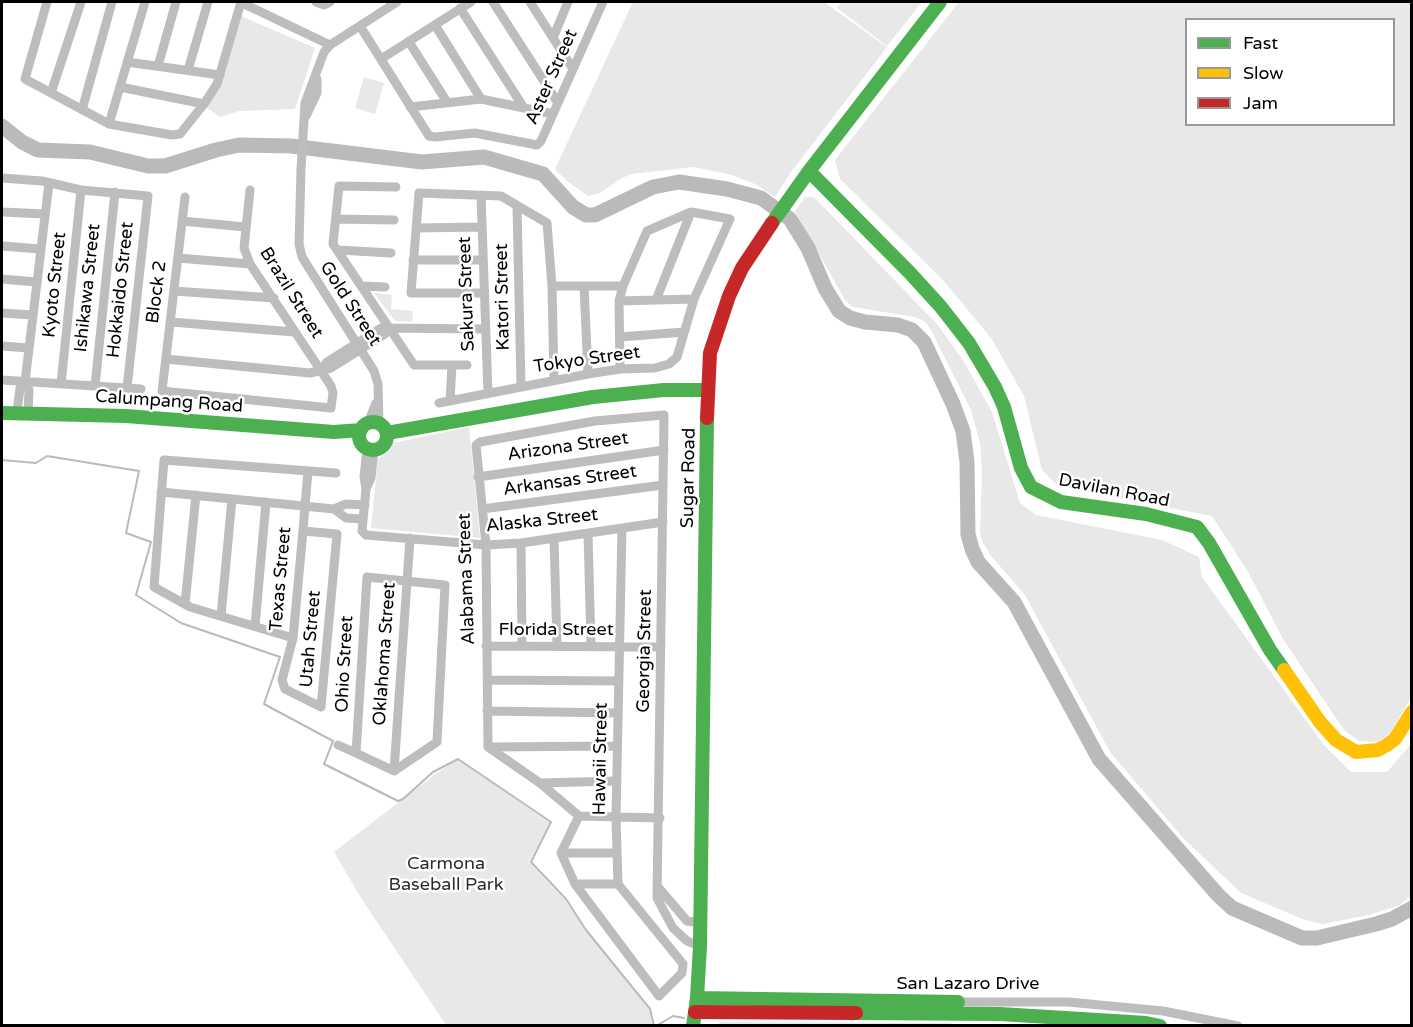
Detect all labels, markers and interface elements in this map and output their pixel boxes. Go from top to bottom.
legend [1185,18,1395,126]
street label: Aster Street [521,26,583,128]
text: Fast [1243,32,1278,54]
text: Slow [1243,62,1284,84]
text: Jam [1243,92,1278,114]
street label: Hokkaido Street [103,221,139,359]
street label: Ishikawa Street [71,223,105,353]
street label: Kyoto Street [39,231,71,339]
street label: Sakura Street [454,236,480,352]
street label: Brazil Street [254,243,328,343]
street label: Katori Street [491,243,515,351]
street label: Gold Street [315,258,385,350]
street label: Block 2 [142,259,172,325]
street label: Tokyo Street [532,342,642,378]
street label: Calumpang Road [94,386,244,418]
street label: Arizona Street [506,428,630,466]
street label: Sugar Road [677,428,701,528]
street label: Arkansas Street [502,461,638,501]
street label: Davilan Road [1057,470,1171,512]
street label: Alaska Street [485,504,599,538]
street label: Alabama Street [454,513,480,645]
street label: Texas Street [266,526,296,632]
street label: Oklahoma Street [369,582,401,726]
street label: Utah Street [296,589,326,689]
street label: Georgia Street [633,589,657,713]
street label: Ohio Street [332,615,358,713]
street label: Florida Street [498,619,614,641]
street label: Hawaii Street [589,702,613,816]
park label: Carmona Baseball Park [389,853,503,896]
street label: San Lazaro Drive [897,973,1039,995]

